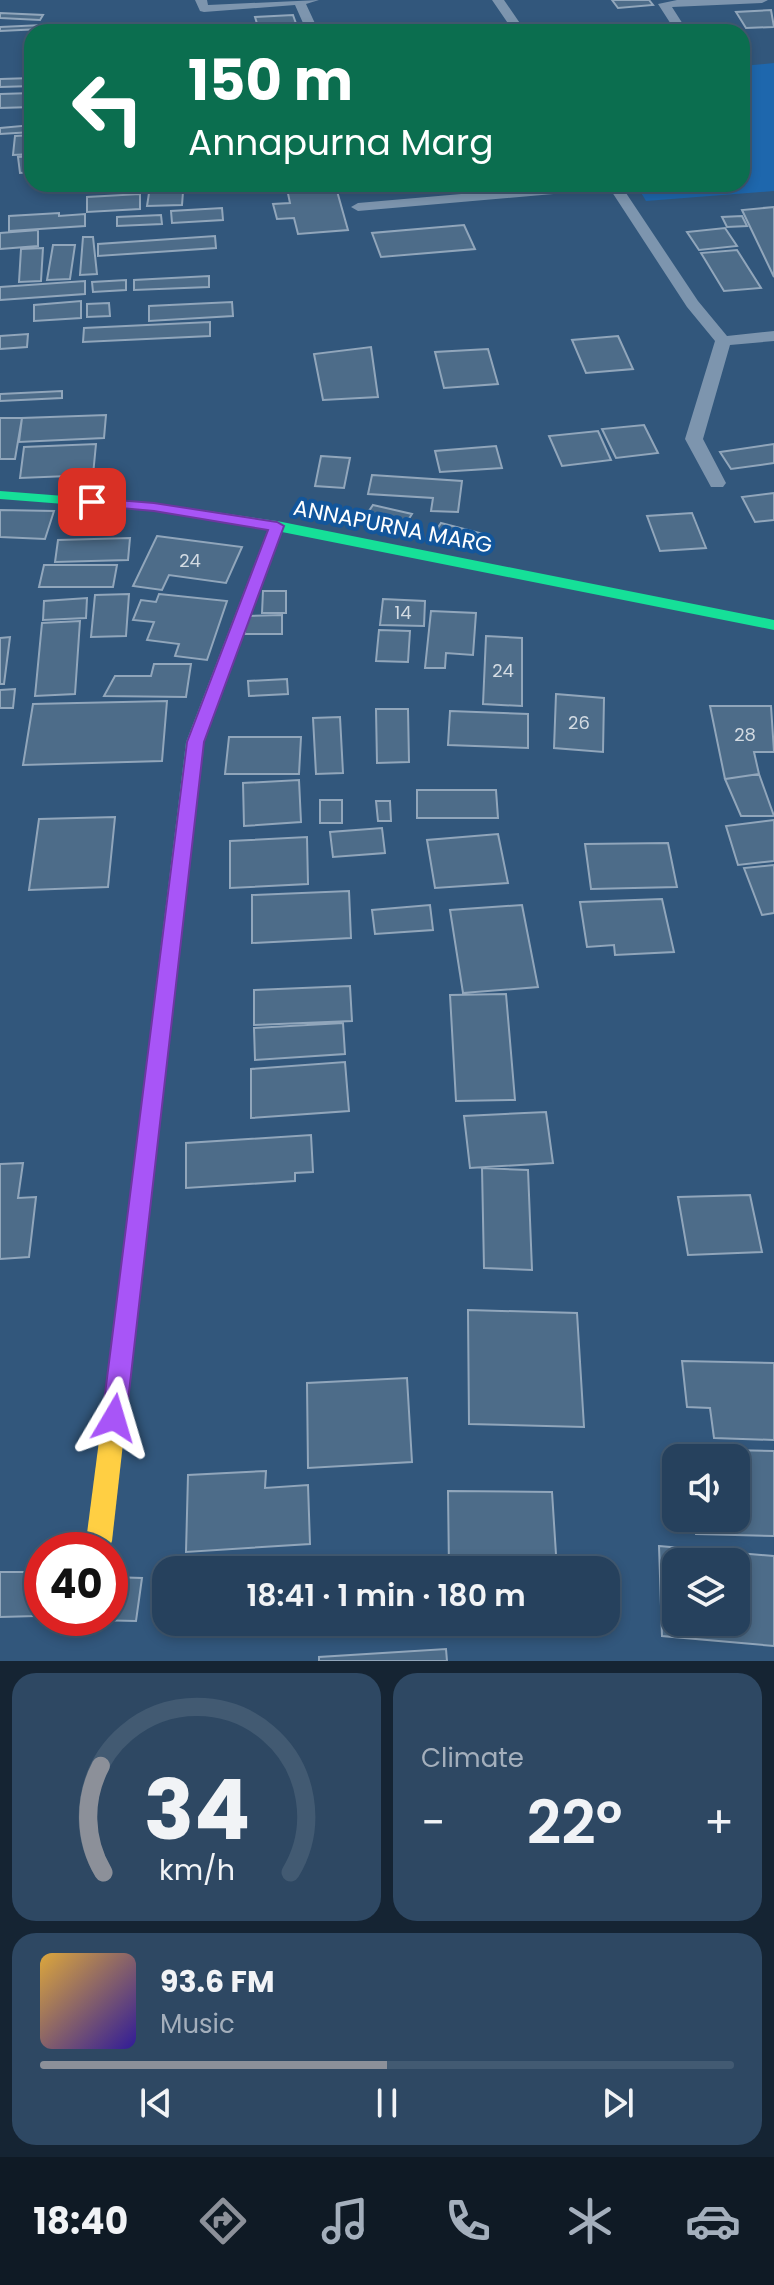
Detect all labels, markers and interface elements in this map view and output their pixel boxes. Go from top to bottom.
text: 150 m [188,41,353,120]
icon: left [56,56,160,160]
text: Annapurna Marg [188,117,494,168]
pin [58,468,126,536]
icon: arrive [70,480,114,524]
street label: ANNAPURNA MARG [291,492,495,561]
house number: 24 [179,548,201,573]
house number: 14 [394,600,412,625]
house number: 24 [492,658,514,683]
house number: 26 [568,710,590,735]
house number: 28 [734,722,756,747]
position arrow [72,1376,156,1460]
map controls [662,1444,750,1636]
button: sound [662,1444,750,1532]
speed limit sign: 40 [24,1532,128,1636]
button: layers [662,1548,750,1636]
text: 18:41 · 1 min · 180 m [246,1574,526,1617]
text: Climate [421,1740,524,1776]
text: 34 [143,1752,250,1868]
text: 22° [527,1781,622,1865]
text: − [421,1792,445,1853]
text: + [704,1792,734,1853]
text: km/h [158,1850,235,1890]
text: 93.6 FM [160,1960,274,2003]
text: Music [160,2006,235,2042]
icon: previous [134,2081,178,2125]
icon: pause [365,2081,409,2125]
icon: next [596,2081,640,2125]
icon: directions [195,2193,251,2249]
icon: music [317,2193,373,2249]
icon: phone [440,2193,496,2249]
icon: climate [562,2193,618,2249]
icon: car [685,2193,741,2249]
text: 18:40 [33,2196,128,2247]

